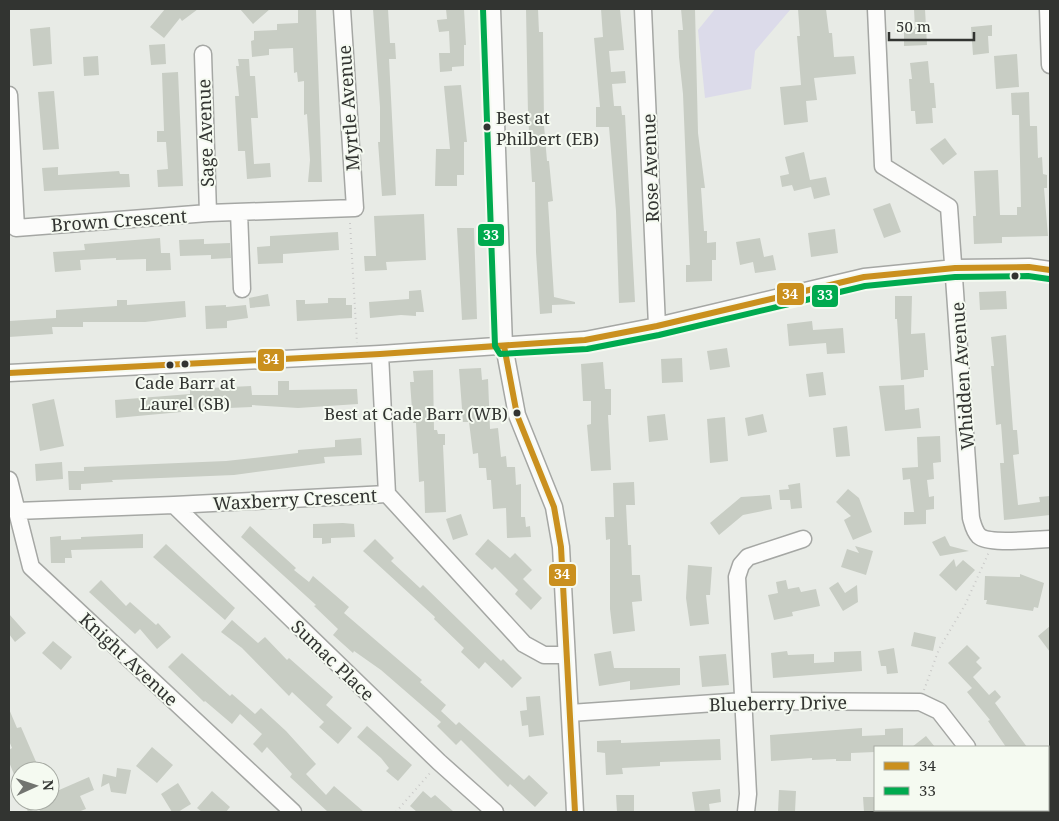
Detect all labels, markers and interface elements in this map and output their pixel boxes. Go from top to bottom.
scale bar [889,10,974,42]
text: 50 m [896,16,931,36]
street label: Myrtle Avenue [332,44,364,172]
street label: Sage Avenue [191,78,219,188]
place label: Best at Philbert (EB) [496,106,599,150]
street label: Rose Avenue [636,113,664,223]
marker: Best at Philbert (EB) [482,122,492,132]
street label: Brown Crescent [50,203,188,237]
line badge: 33 [477,223,505,247]
text: 33 [483,225,499,244]
unlabelled marker [1010,271,1020,281]
line badge: 34 [776,282,805,306]
text: 34 [782,284,798,303]
line badge: 33 [811,284,839,308]
text: 33 [817,285,833,304]
street label: Whidden Avenue [945,301,979,451]
line badge: 34 [257,348,285,372]
text: 34 [263,349,279,368]
marker: Cade Barr at Laurel (SB) [180,359,190,369]
unlabelled marker [165,360,175,370]
place label: Cade Barr at Laurel (SB) [135,371,235,415]
place label: Best at Cade Barr (WB) [324,402,508,425]
marker: Best at Cade Barr (WB) [512,408,522,418]
street label: Waxberry Crescent [212,483,378,515]
line badge: 34 [548,563,577,587]
text: 34 [554,564,570,583]
street label: Knight Avenue [75,607,183,711]
street label: Sumac Place [286,614,380,706]
street label: Blueberry Drive [709,690,847,716]
legend [874,746,1049,811]
text: 34 [919,755,936,775]
north arrow [10,761,60,811]
text: N [39,779,58,791]
text: 33 [919,780,936,800]

